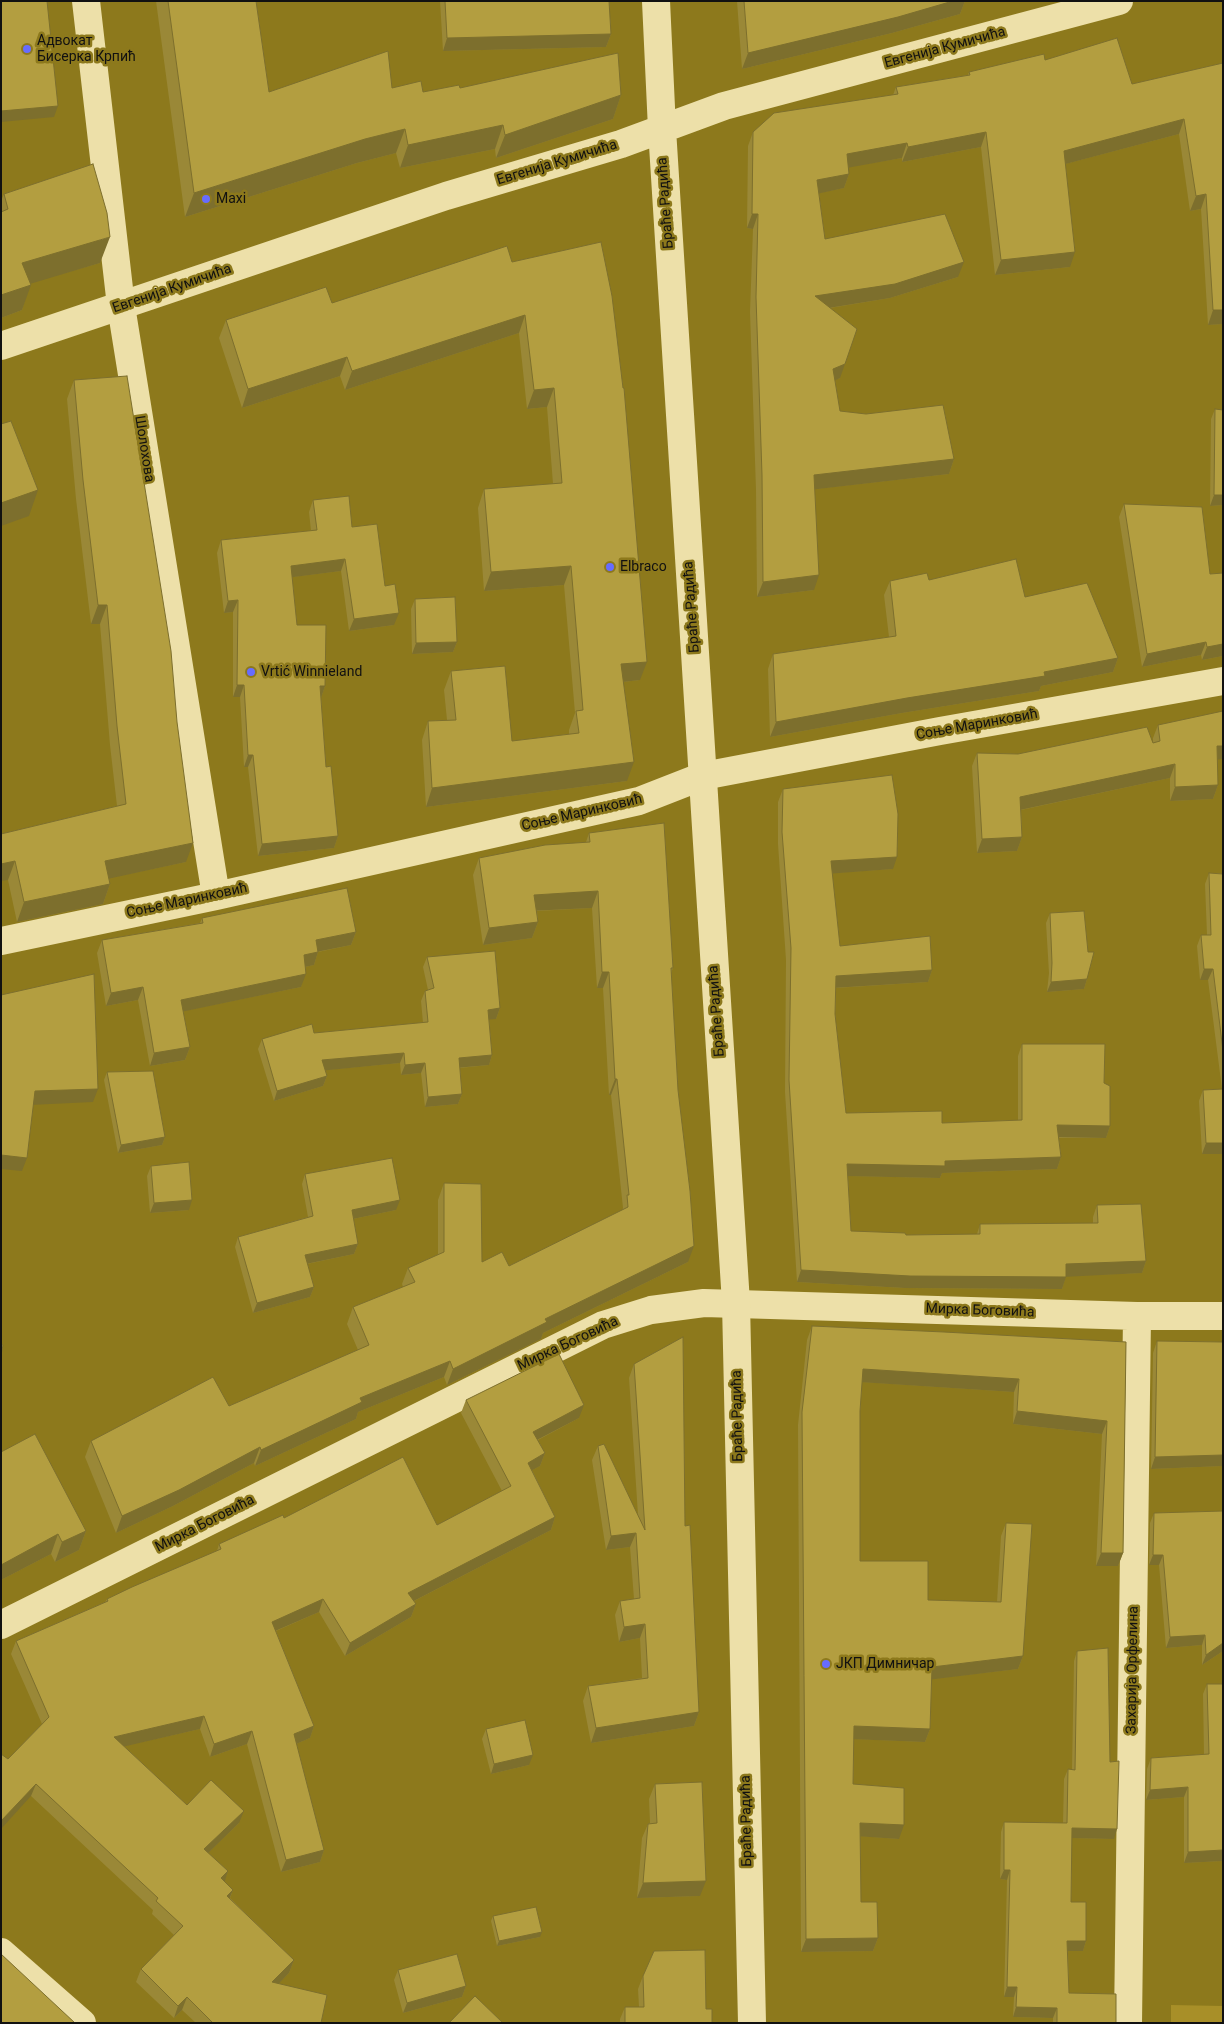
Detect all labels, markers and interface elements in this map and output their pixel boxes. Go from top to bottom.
street label: Евгенија Кумичића [883,24,1007,72]
place label: Адвокат Бисерка Крпић [37,33,136,65]
marker: Адвокат Бисерка Крпић [21,43,33,55]
street label: Евгенија Кумичића [495,137,619,189]
street label: Браће Радића [654,157,678,249]
place label: Maxi [216,191,246,207]
marker: Maxi [200,193,212,205]
street label: Евгенија Кумичића [110,261,234,317]
street label: Шолохова [130,414,158,484]
place label: Elbraco [620,559,667,575]
marker: Elbraco [604,561,616,573]
street label: Браће Радића [680,561,704,653]
place label: Vrtić Winnieland [261,664,362,680]
marker: Vrtić Winnieland [245,666,257,678]
street label: Соње Маринковић [915,706,1039,744]
street label: Соње Маринковић [520,791,644,835]
street label: Соње Маринковић [125,880,249,922]
street label: Браће Радића [705,965,729,1057]
street label: Мирка Боговића [925,1301,1035,1321]
street label: Мирка Боговића [515,1313,621,1375]
street label: Браће Радића [729,1370,747,1462]
street label: Мирка Боговића [153,1492,257,1556]
street label: Захарија Орфелина [1123,1606,1143,1734]
place label: ЈКП Димничар [836,1656,934,1672]
marker: ЈКП Димничар [820,1658,832,1670]
street label: Браће Радића [738,1775,756,1867]

